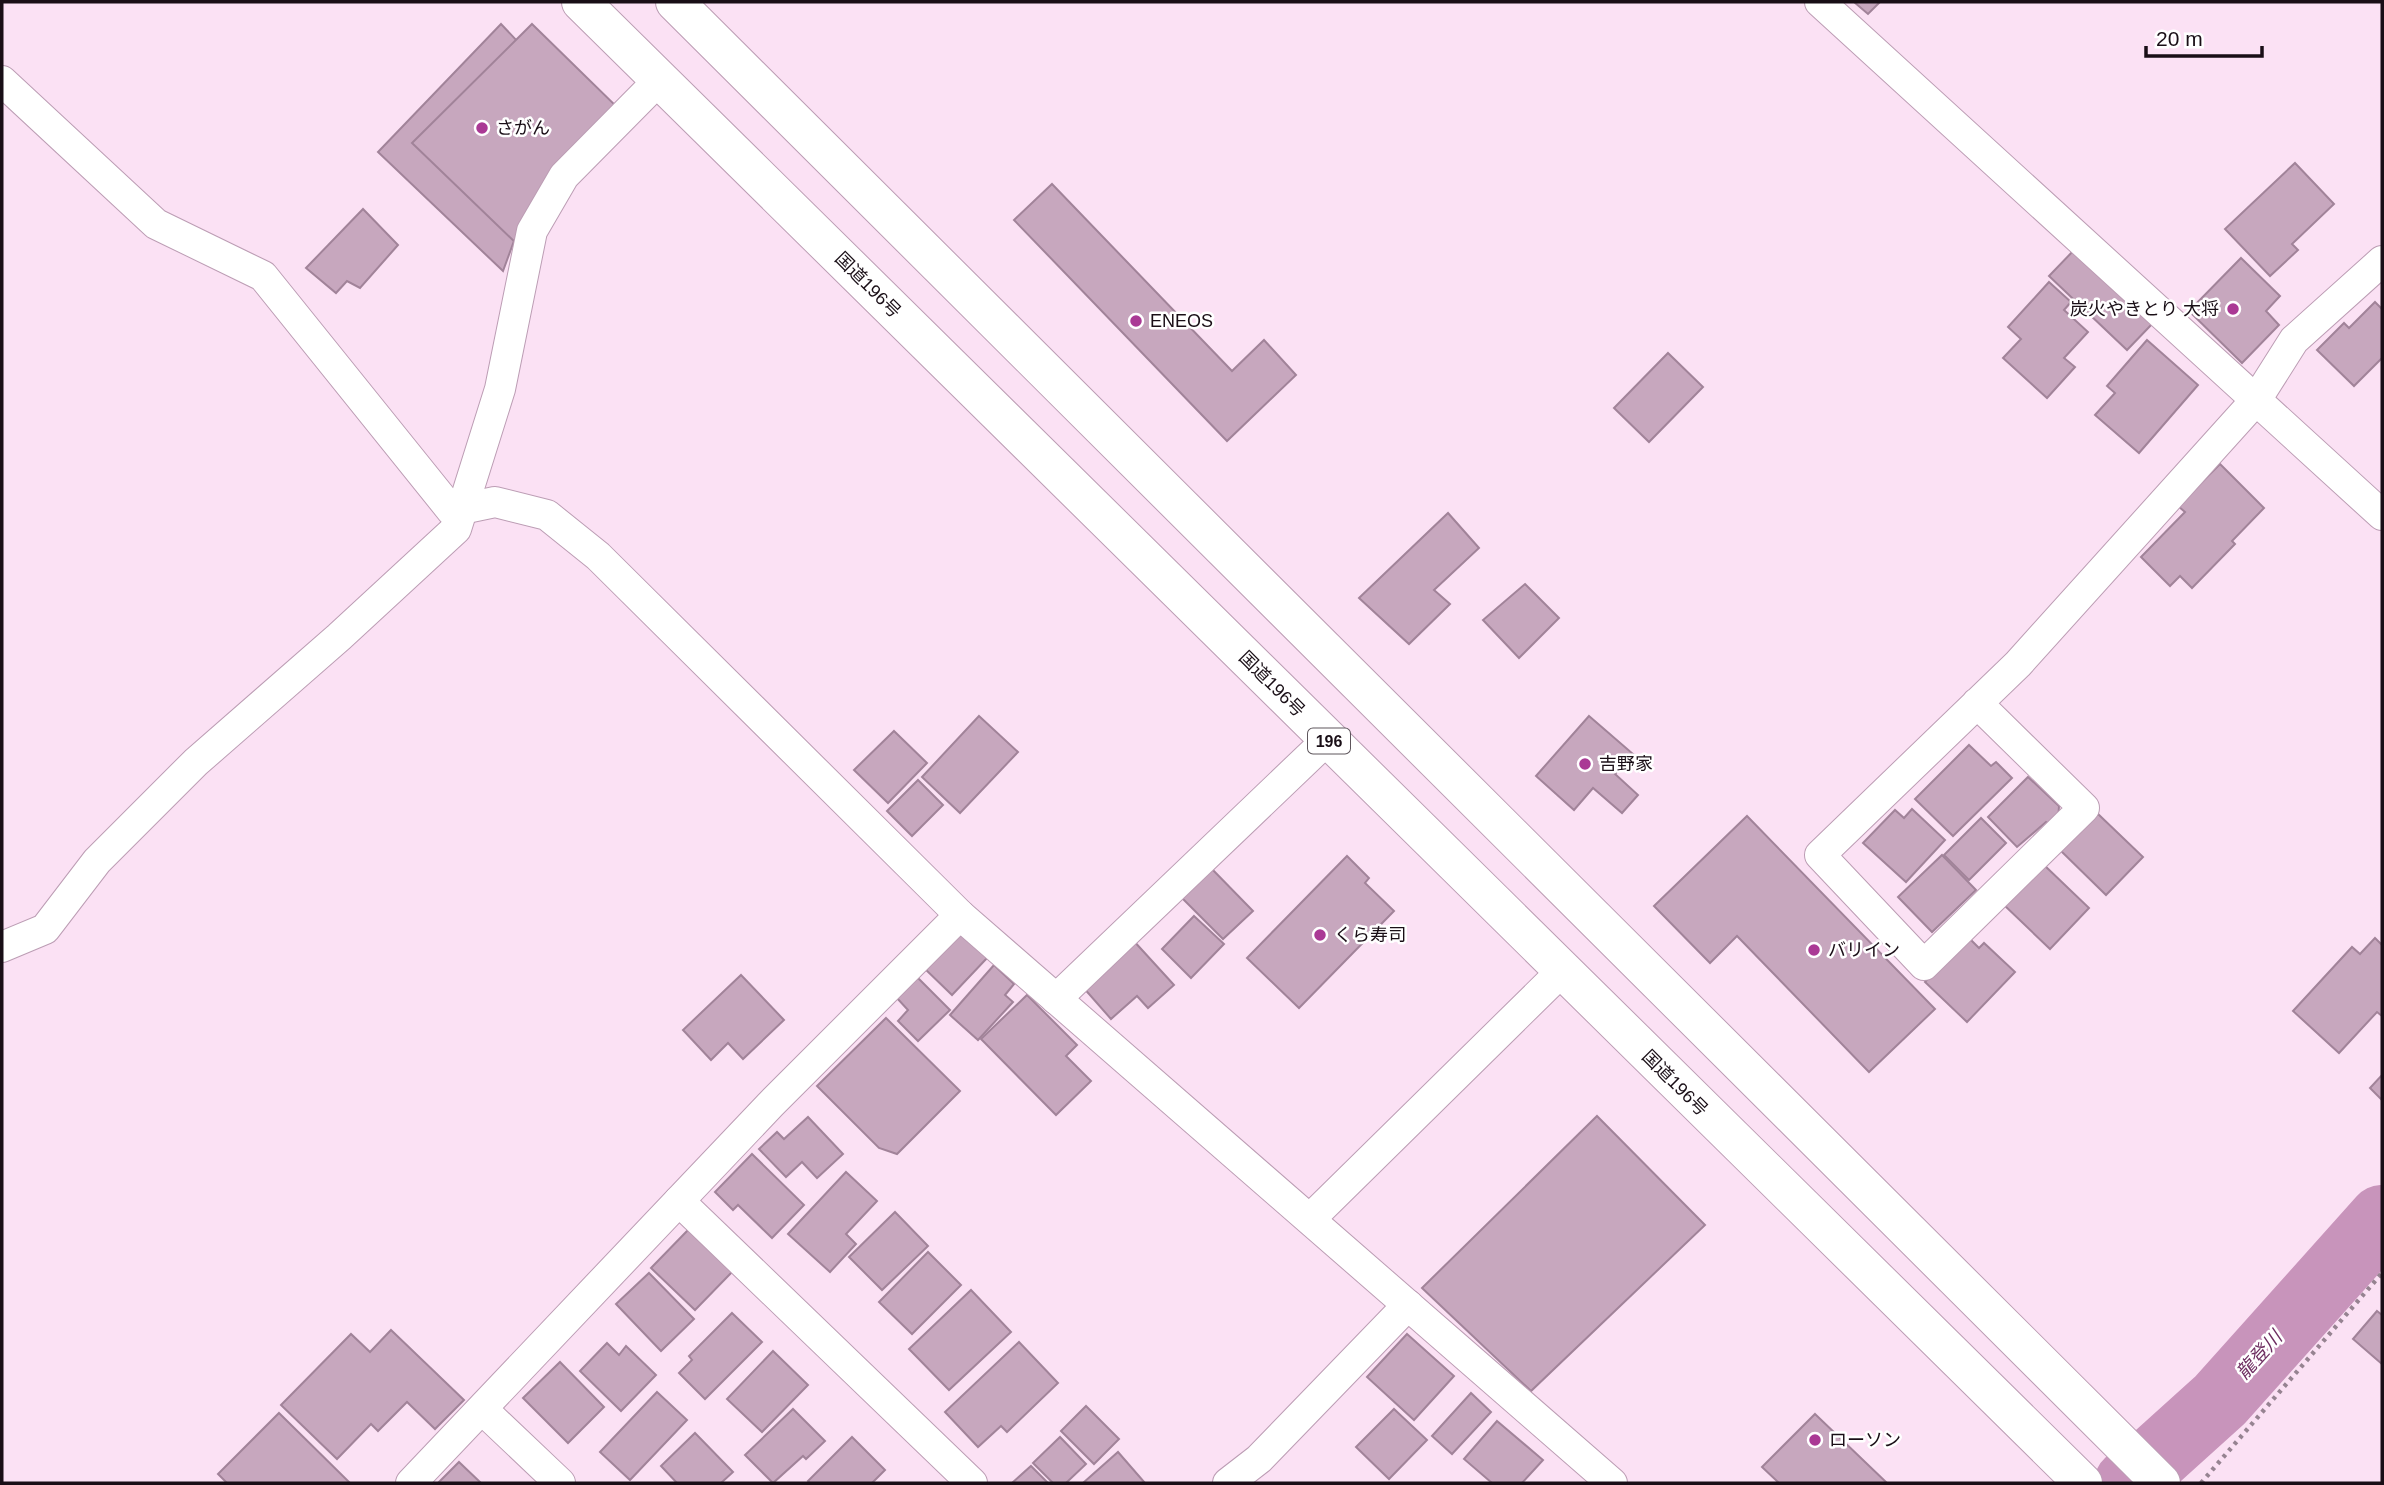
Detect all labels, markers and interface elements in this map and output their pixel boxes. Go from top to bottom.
scale bar [2146,14,2262,58]
text: 20 m [2156,27,2203,50]
place label: さがん [496,118,550,138]
marker: さがん [474,120,490,136]
street label: 国道196号 [831,248,905,322]
place label: 炭火やきとり 大将 [2070,299,2219,319]
marker: 炭火やきとり 大将 [2225,301,2241,317]
place label: ENEOS [1150,311,1213,331]
marker: ENEOS [1128,313,1144,329]
street label: 国道196号 [1235,647,1309,721]
road number: 196 [1308,728,1350,754]
place label: 吉野家 [1599,754,1653,774]
marker: 吉野家 [1577,756,1593,772]
place label: くら寿司 [1334,925,1406,945]
marker: くら寿司 [1312,927,1328,943]
place label: バリイン [1828,940,1900,960]
marker: バリイン [1806,942,1822,958]
street label: 国道196号 [1638,1046,1712,1120]
water label: 龍登川 [2232,1325,2287,1383]
place label: ローソン [1829,1430,1901,1450]
marker: ローソン [1807,1432,1823,1448]

